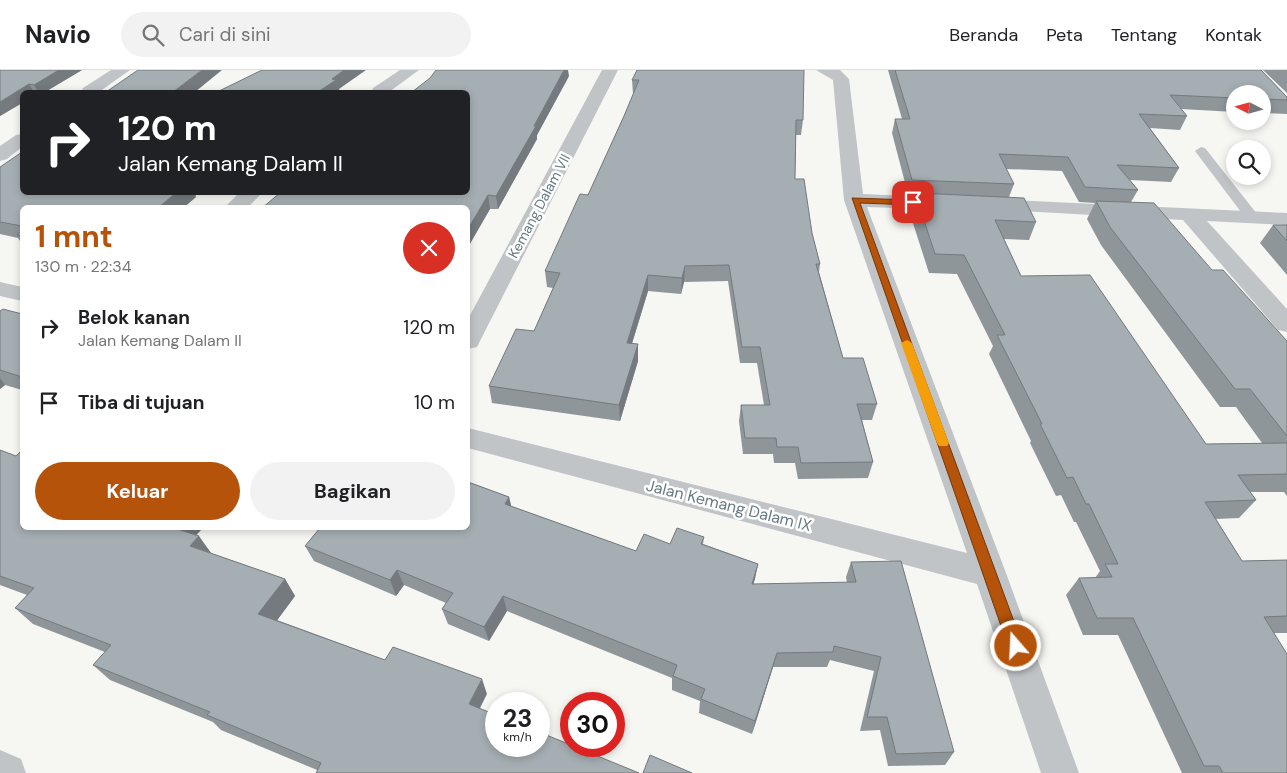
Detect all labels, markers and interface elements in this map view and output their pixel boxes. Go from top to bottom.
search box [121,12,471,57]
text: Navio [25,19,91,50]
icon: search [139,21,167,49]
text: Cari di sini [179,22,271,47]
text: Beranda [949,23,1018,47]
text: Peta [1046,23,1083,47]
text: Tentang [1111,23,1177,47]
text: Kontak [1205,23,1262,47]
north arrow [1226,85,1271,130]
map controls [1226,85,1271,185]
text: 120 m [118,105,217,151]
icon: right [35,110,100,175]
button: search [1226,140,1271,185]
text: Jalan Kemang Dalam II [118,149,343,178]
street label: Kemang Dalam VII [504,151,574,261]
pin [892,181,934,223]
icon: arrive [899,188,927,216]
text: 1 mnt [35,217,113,256]
button: close [403,222,455,274]
text: 130 m · 22:34 [35,256,131,277]
text: Belok kanan [78,305,190,330]
icon: right [35,314,63,342]
text: 120 m [403,315,455,340]
text: Jalan Kemang Dalam II [78,330,242,351]
icon: arrive [35,389,63,417]
text: Tiba di tujuan [78,390,204,415]
text: 10 m [414,390,455,415]
button: Keluar [35,462,240,520]
button: Bagikan [250,462,455,520]
street label: Jalan Kemang Dalam IX [644,475,814,536]
position arrow [989,619,1041,671]
speed limit sign: 30 [560,692,625,757]
text: 23 [503,702,532,735]
text: km/h [503,729,532,745]

